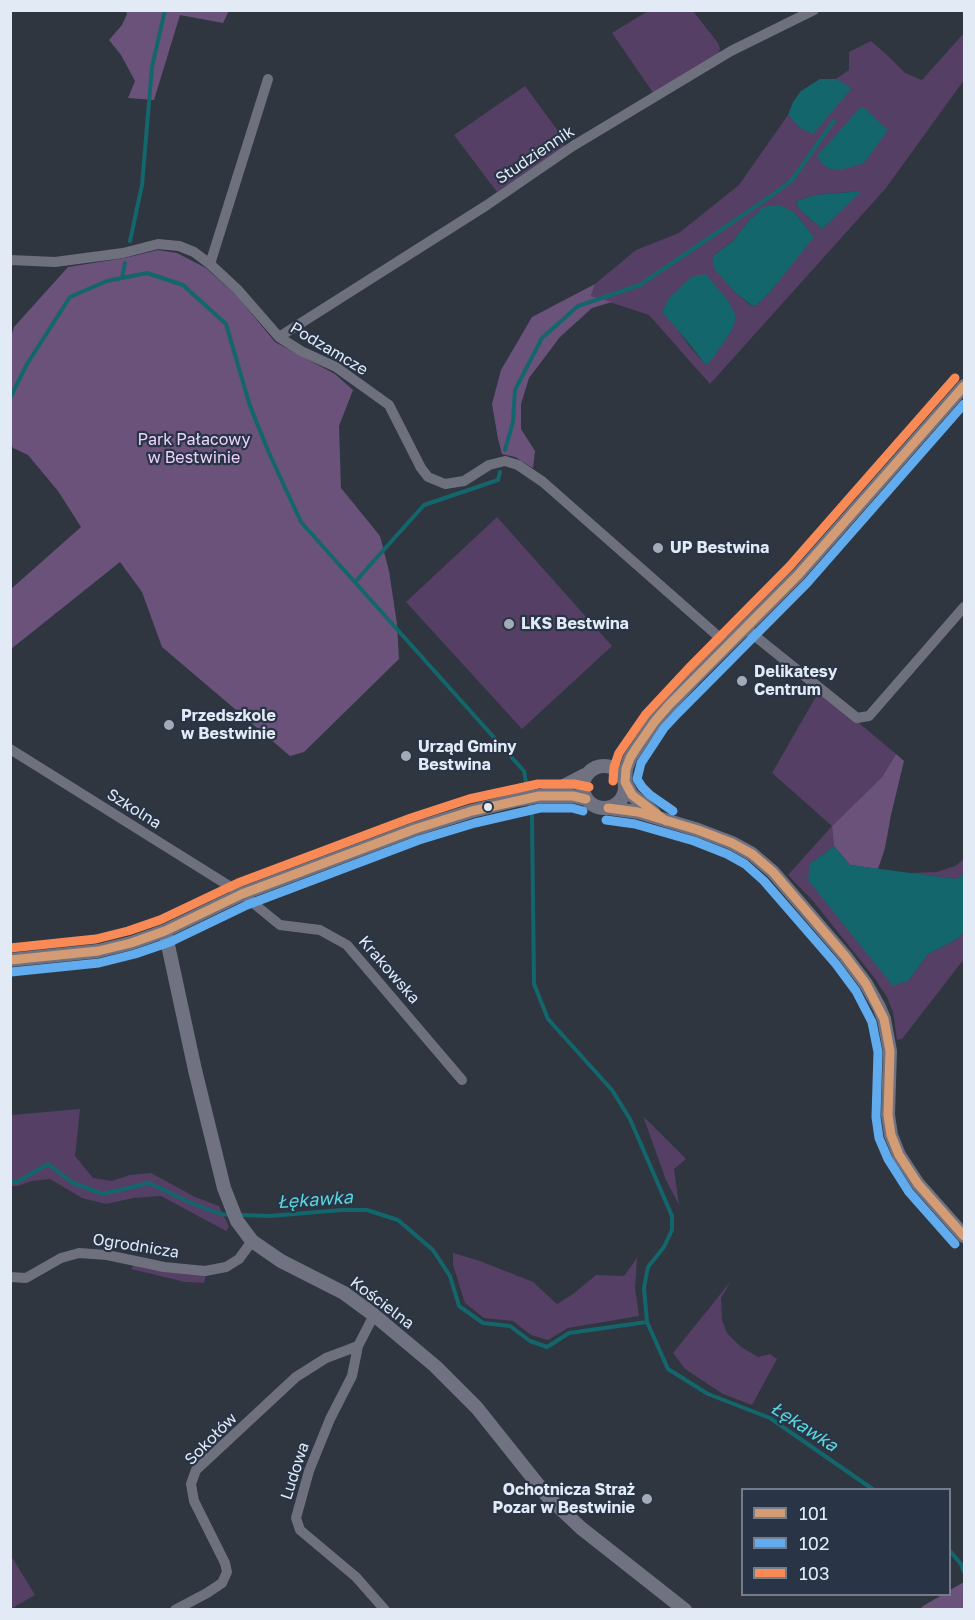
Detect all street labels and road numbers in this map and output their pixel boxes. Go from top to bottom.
street label: Studziennik [492,122,578,188]
street label: Podzamcze [287,318,371,380]
street label: Szkolna [103,785,165,833]
street label: Krakowska [354,932,424,1008]
street label: Ogrodnicza [91,1230,181,1262]
street label: Kościelna [346,1273,418,1333]
street label: Sokołów [181,1409,241,1469]
street label: Ludowa [277,1440,313,1502]

